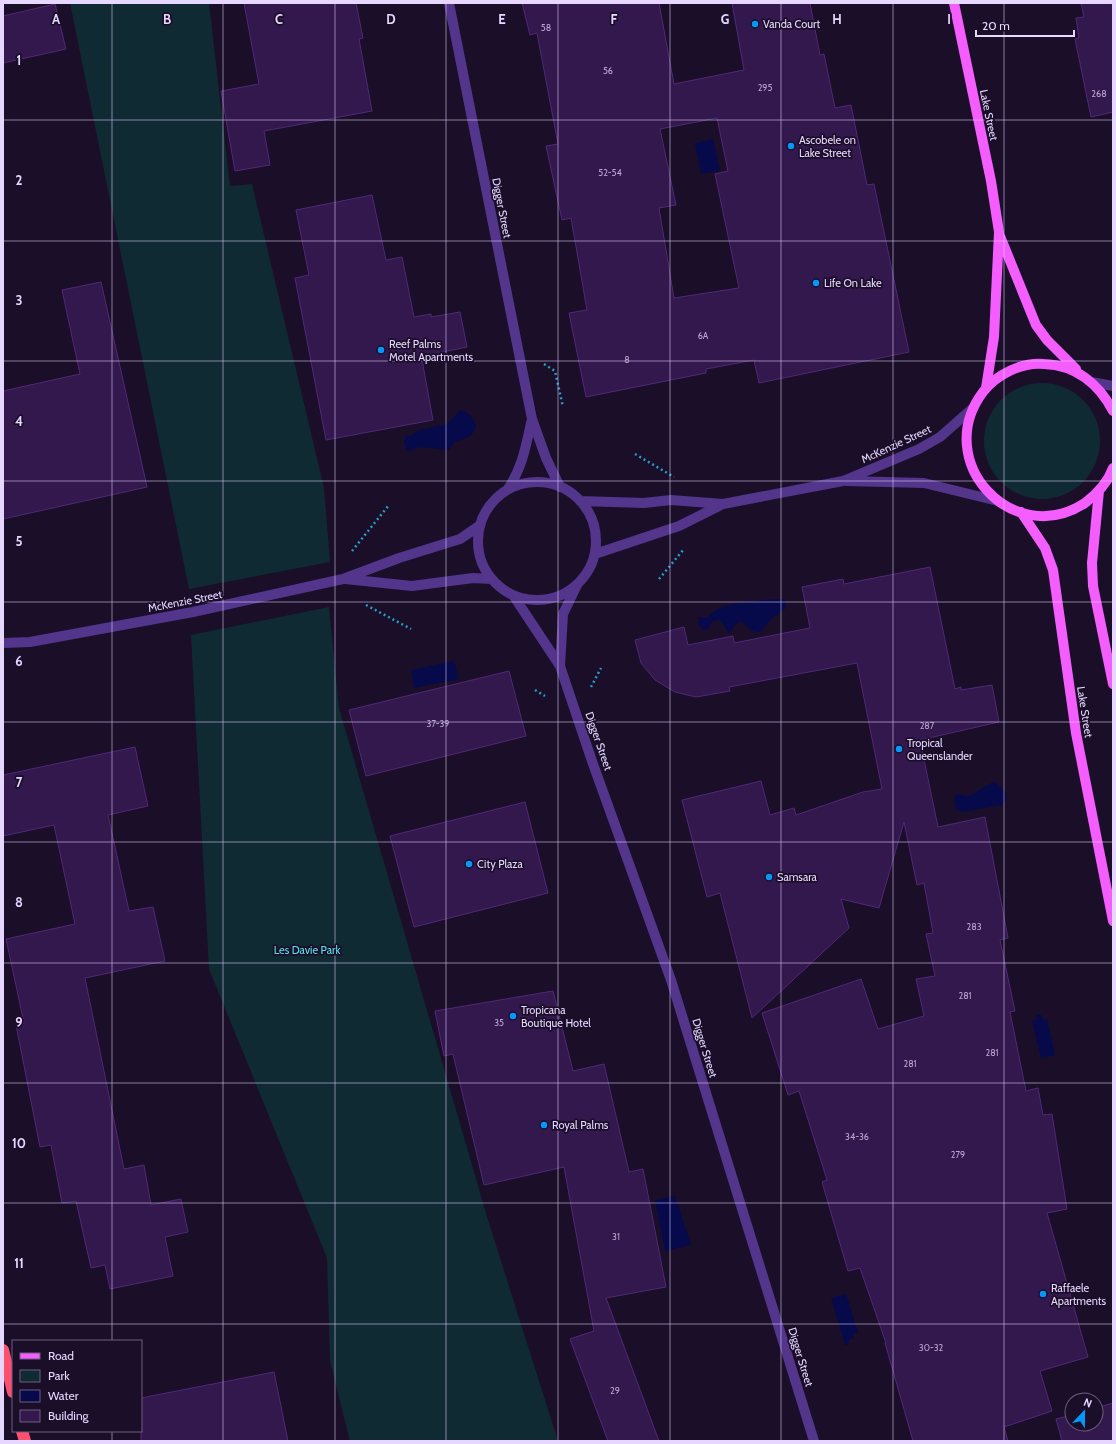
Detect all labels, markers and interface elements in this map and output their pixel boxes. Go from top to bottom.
text: A [52,11,61,27]
text: B [163,11,171,27]
text: C [275,11,283,27]
text: D [386,11,396,27]
text: E [498,11,506,27]
text: F [611,11,618,27]
text: G [721,11,730,27]
text: H [832,11,842,27]
text: I [947,11,951,27]
scale bar [976,12,1074,38]
place label: Vanda Court [763,17,820,31]
text: 20 m [982,18,1010,33]
marker: Vanda Court [750,19,760,29]
house number: 58 [541,22,551,33]
text: 1 [17,52,21,68]
house number: 56 [603,65,613,76]
house number: 295 [758,82,772,93]
street label: Lake Street [977,88,1001,142]
house number: 268 [1091,88,1107,99]
place label: Ascobele on Lake Street [799,133,856,160]
marker: Ascobele on Lake Street [786,141,796,151]
house number: 52-54 [598,167,622,178]
text: 2 [16,172,23,188]
street label: Digger Street [489,177,515,240]
place label: Life On Lake [824,276,882,290]
marker: Life On Lake [811,278,821,288]
text: 3 [15,292,23,308]
house number: 6A [698,330,709,341]
place label: Reef Palms Motel Apartments [389,337,474,364]
marker: Reef Palms Motel Apartments [376,345,386,355]
house number: 8 [624,354,630,365]
text: 4 [15,413,23,429]
street label: McKenzie Street [859,422,933,466]
text: 5 [16,533,23,549]
street label: McKenzie Street [147,587,224,615]
text: 6 [15,653,23,669]
street label: Lake Street [1074,685,1096,739]
street label: Digger Street [582,710,616,772]
house number: 37-39 [427,718,449,729]
house number: 287 [920,720,935,731]
place label: Tropical Queenslander [907,736,973,763]
marker: Tropical Queenslander [894,744,904,754]
text: 7 [16,774,23,790]
place label: City Plaza [477,857,523,871]
marker: City Plaza [464,859,474,869]
place label: Samsara [777,870,818,884]
marker: Samsara [764,872,774,882]
text: 8 [15,894,23,910]
house number: 283 [966,921,982,932]
park label: Les Davie Park [274,943,340,957]
house number: 281 [958,990,972,1001]
place label: Tropicana Boutique Hotel [521,1003,591,1030]
marker: Tropicana Boutique Hotel [508,1011,518,1021]
text: 9 [15,1014,23,1030]
house number: 35 [494,1017,504,1028]
street label: Digger Street [689,1017,721,1080]
house number: 281 [985,1047,999,1058]
house number: 281 [903,1058,917,1069]
place label: Royal Palms [552,1118,609,1132]
marker: Royal Palms [539,1120,549,1130]
house number: 34-36 [845,1131,869,1142]
text: 10 [12,1135,26,1151]
house number: 279 [951,1149,965,1160]
house number: 31 [612,1231,620,1242]
text: 11 [14,1255,24,1271]
place label: Raffaele Apartments [1051,1281,1106,1308]
marker: Raffaele Apartments [1038,1289,1048,1299]
street label: Digger Street [785,1326,817,1389]
legend [12,1340,142,1432]
house number: 30-32 [919,1342,943,1353]
text: Road [48,1348,74,1363]
text: Park [48,1368,70,1383]
house number: 29 [610,1385,620,1396]
text: Water [48,1388,79,1403]
north arrow [1064,1392,1104,1432]
text: N [1082,1395,1094,1411]
text: Building [48,1408,90,1423]

